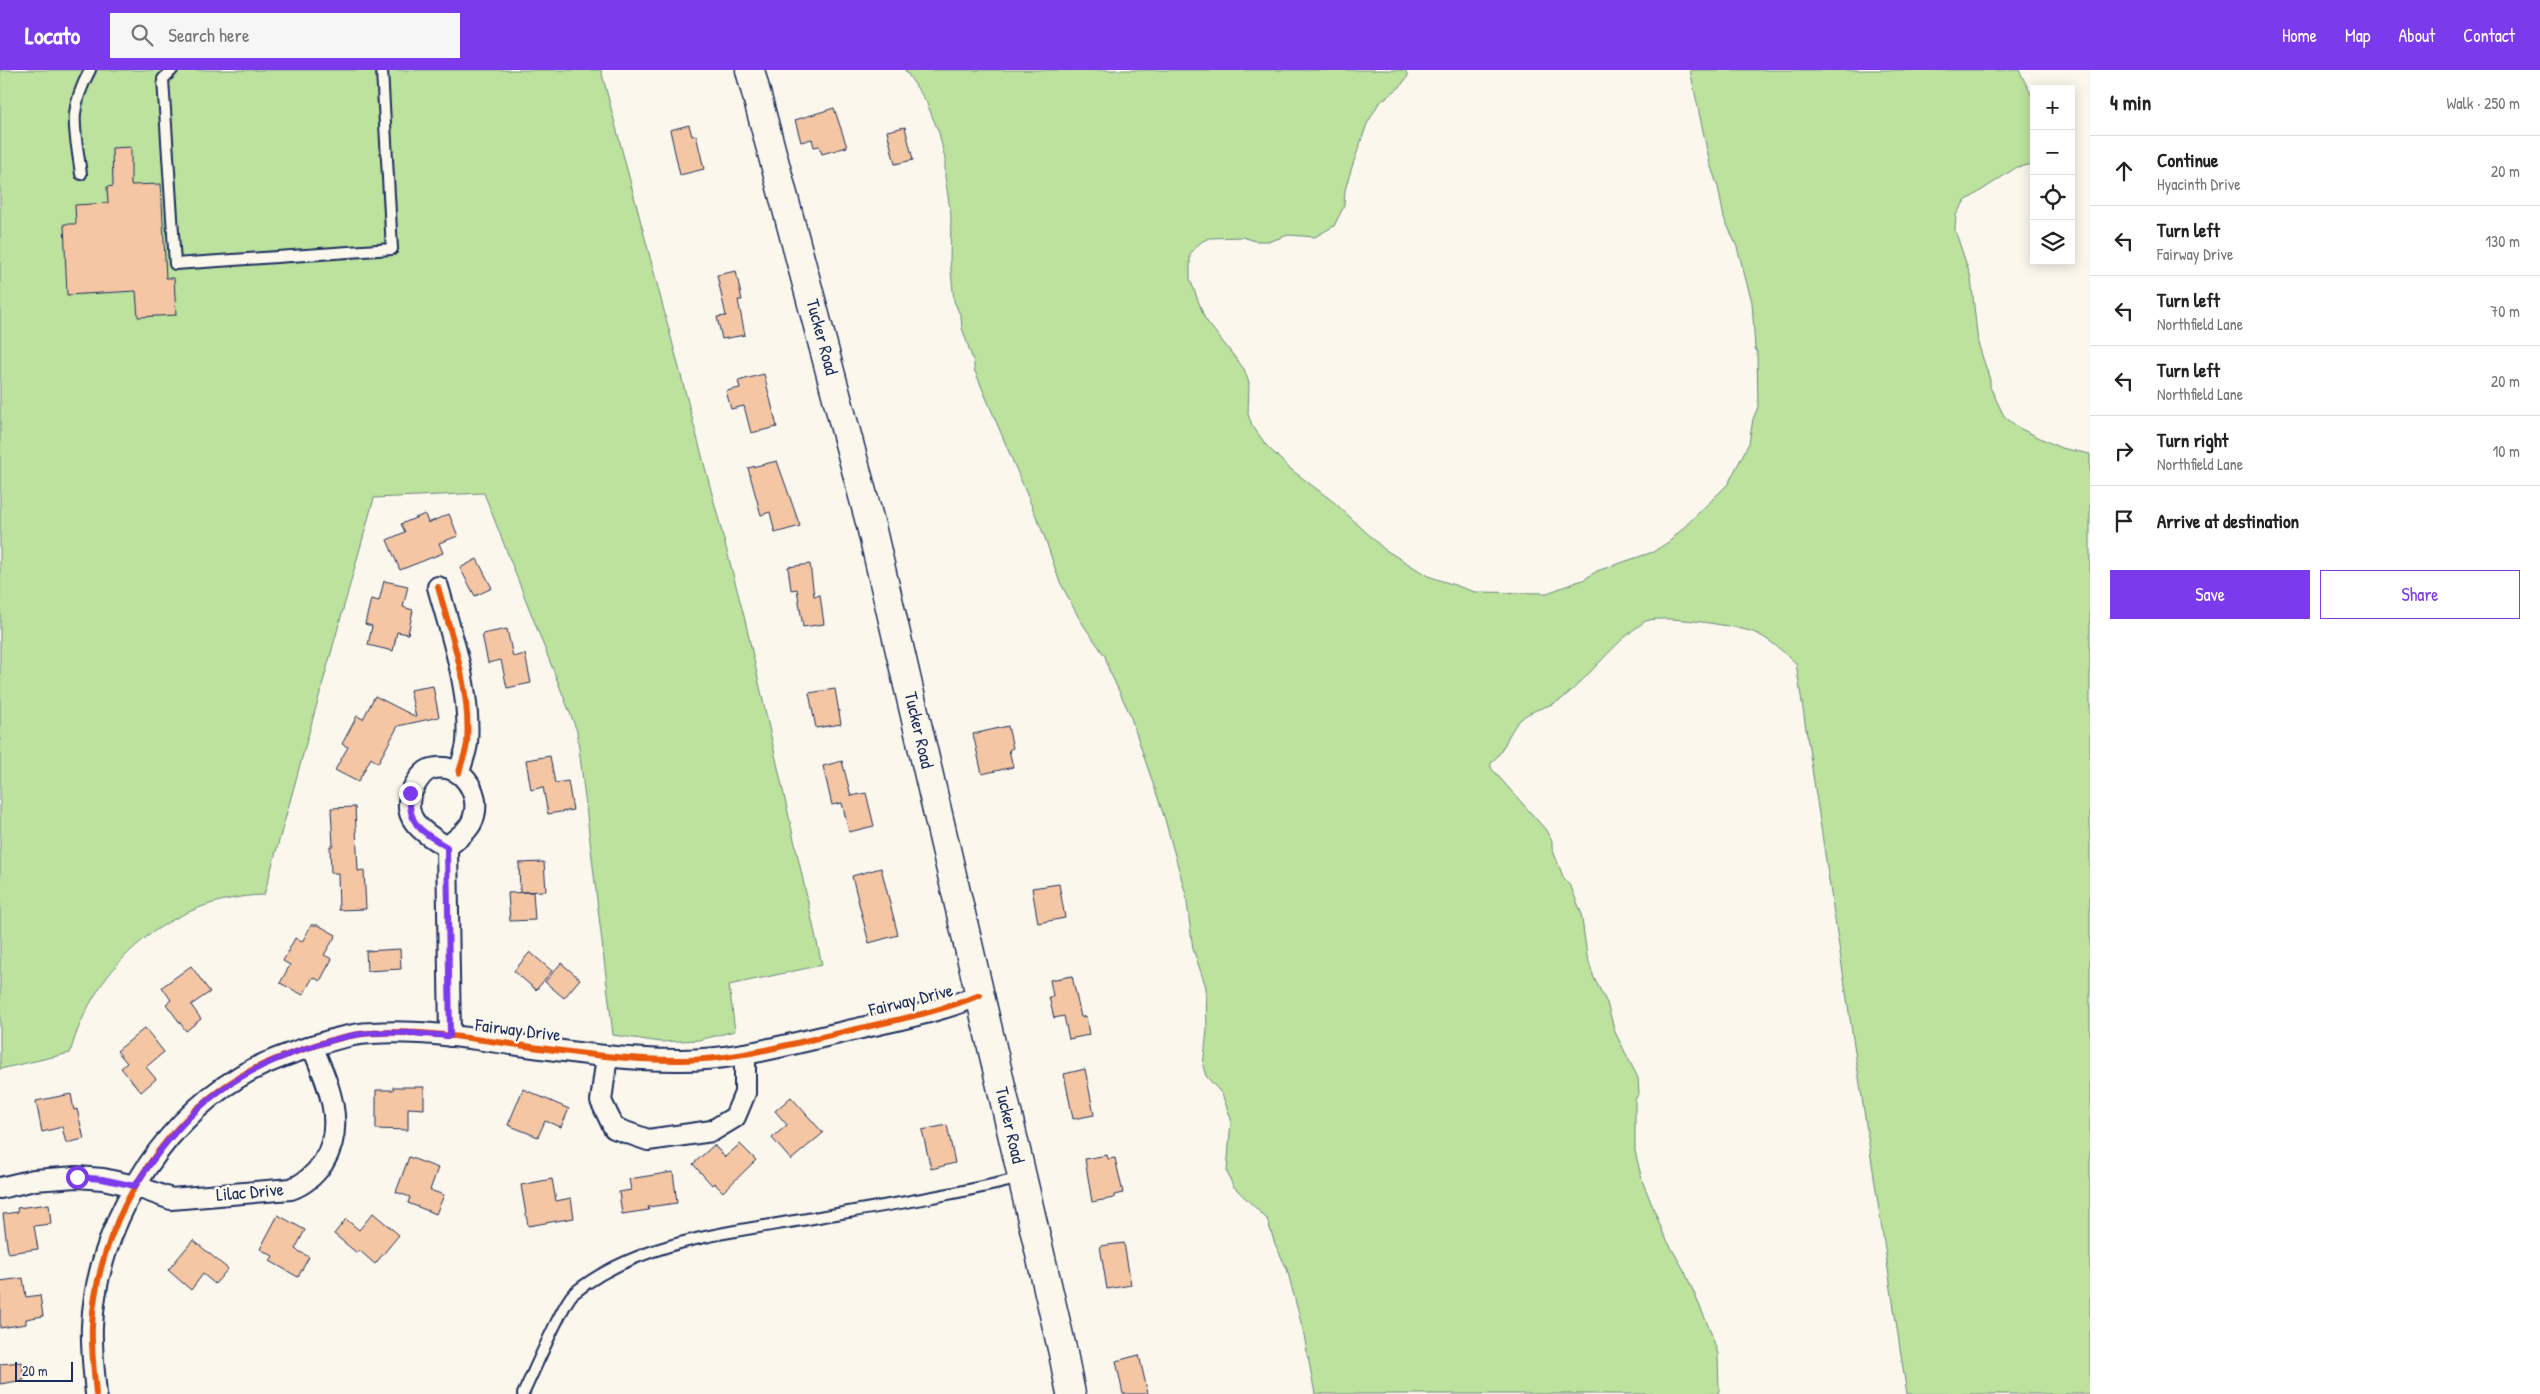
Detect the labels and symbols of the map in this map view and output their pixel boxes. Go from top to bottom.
street label: Tucker Road [800,296,845,378]
street label: Tucker Road [899,689,940,771]
route end [399,782,422,805]
street label: Fairway Drive [865,977,956,1022]
street label: Fairway Drive [473,1012,562,1047]
street label: Tucker Road [990,1084,1031,1166]
route start [66,1166,89,1189]
street label: Lilac Drive [215,1176,285,1207]
scale bar [15,1359,72,1382]

